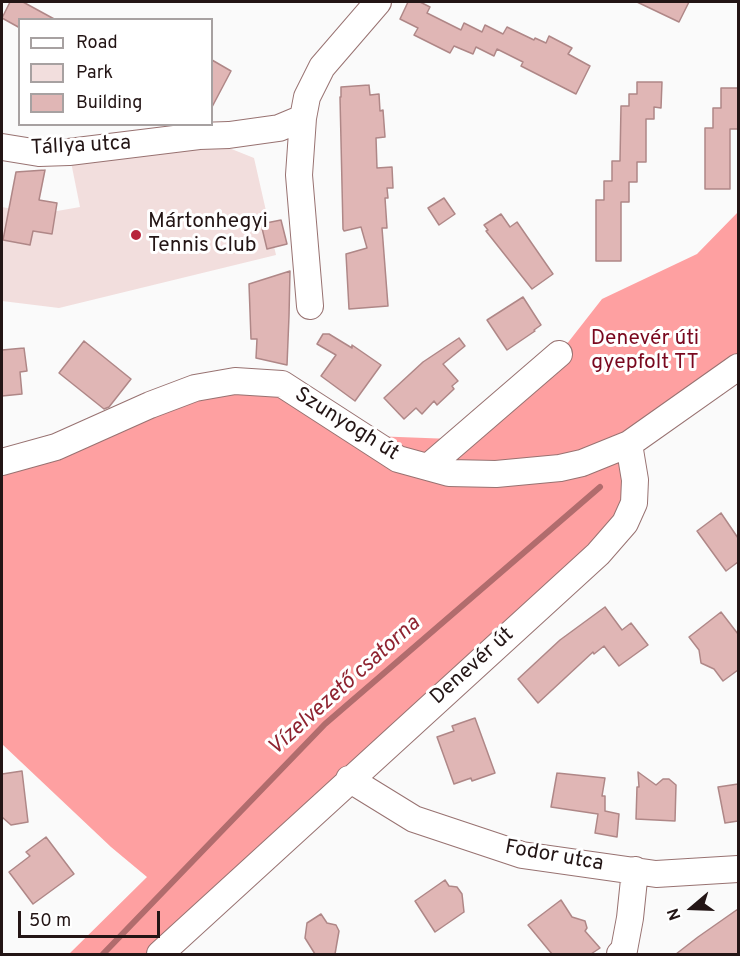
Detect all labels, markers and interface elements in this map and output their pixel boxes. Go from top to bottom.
legend [18,18,213,126]
text: Road [76,32,118,55]
text: Park [76,62,113,85]
text: Building [76,92,142,115]
street label: Tállya utca [30,132,132,162]
place label: Mártonhegyi Tennis Club [148,210,268,260]
marker: Mártonhegyi Tennis Club [129,228,143,242]
park label: Denevér úti gyepfolt TT [591,327,699,377]
street label: Szunyogh út [289,383,403,467]
water label: Vízelvezető csatorna [263,612,427,762]
street label: Denevér út [426,623,520,711]
street label: Fodor utca [503,836,605,878]
north arrow [662,878,722,938]
scale bar [21,899,164,937]
text: N [664,905,686,923]
text: 50 m [29,910,71,933]

